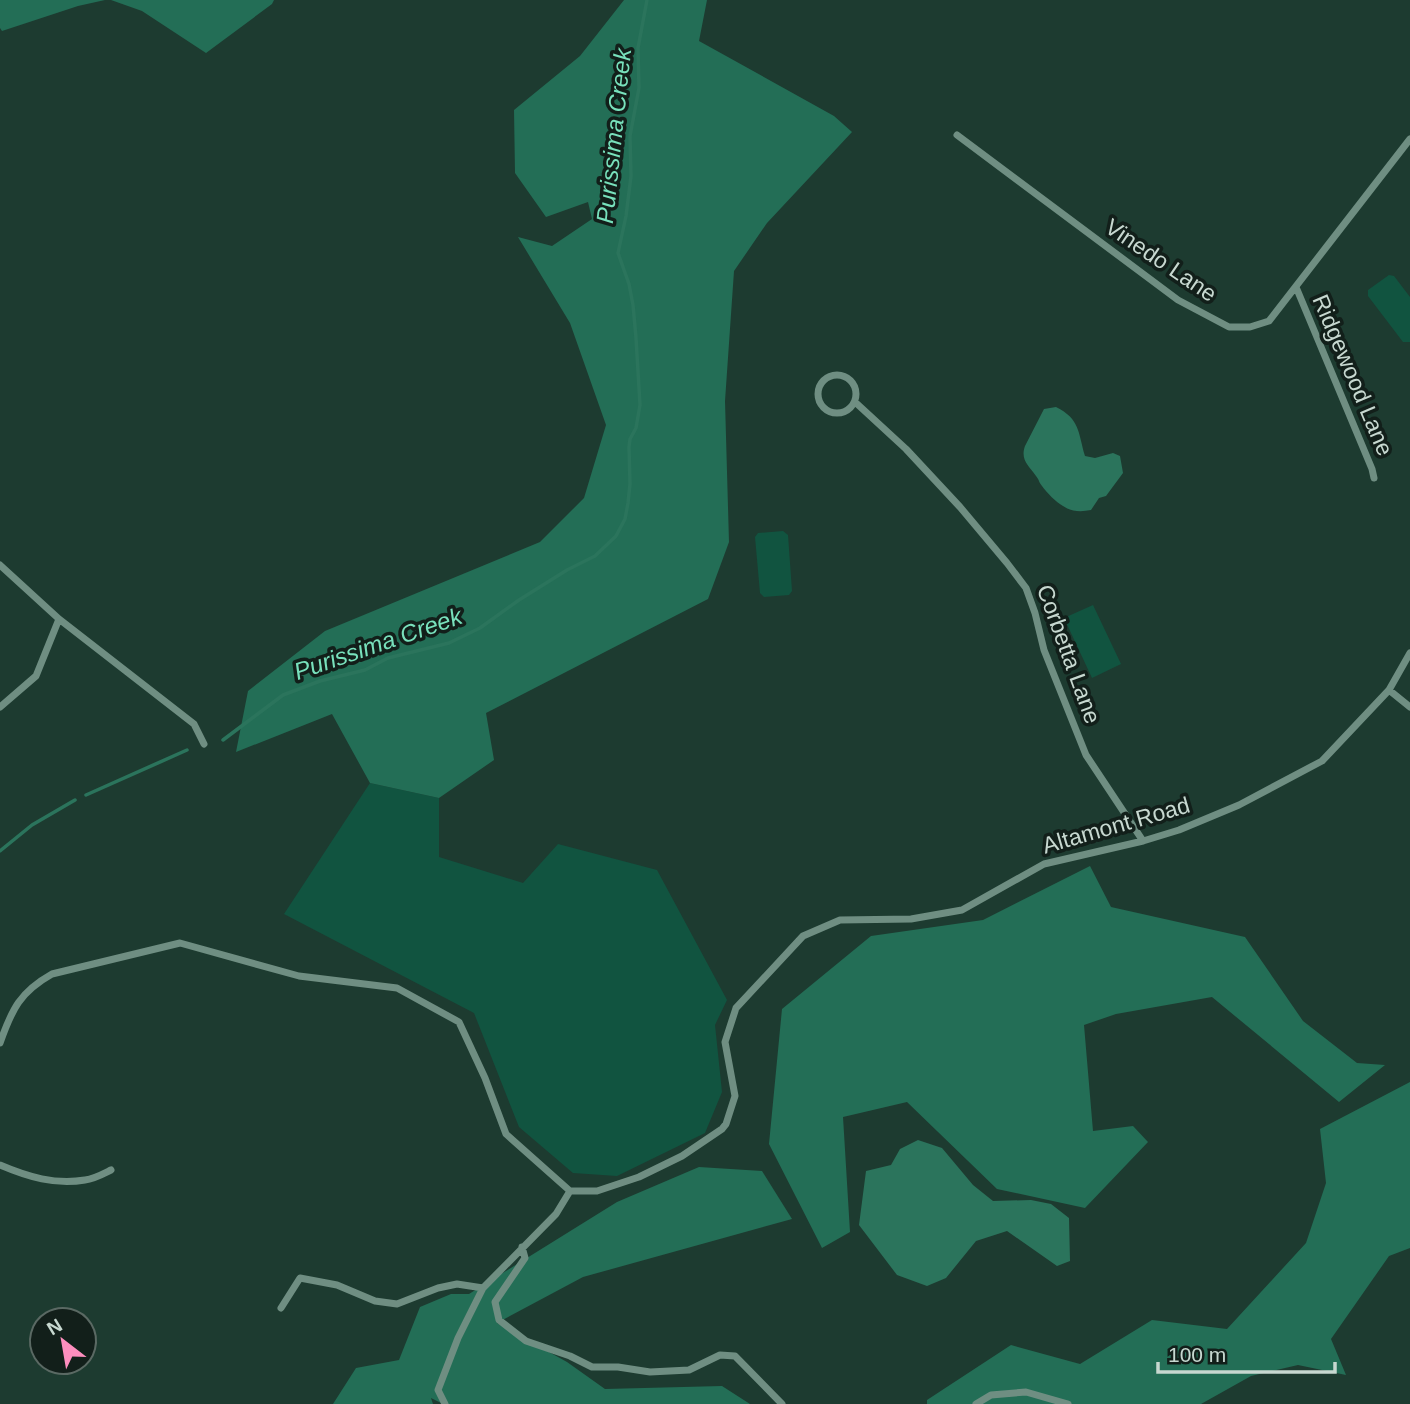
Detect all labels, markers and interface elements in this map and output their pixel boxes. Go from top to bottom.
water label: Purissima Creek [591,45,636,225]
street label: Vinedo Lane [1100,213,1222,307]
street label: Ridgewood Lane [1307,290,1399,460]
street label: Corbetta Lane [1032,581,1106,727]
water label: Purissima Creek [290,601,467,685]
street label: Altamont Road [1039,792,1193,858]
north arrow [28,1306,98,1376]
text: N [43,1314,66,1339]
scale bar [1158,1330,1335,1374]
text: 100 m [1168,1343,1226,1366]

